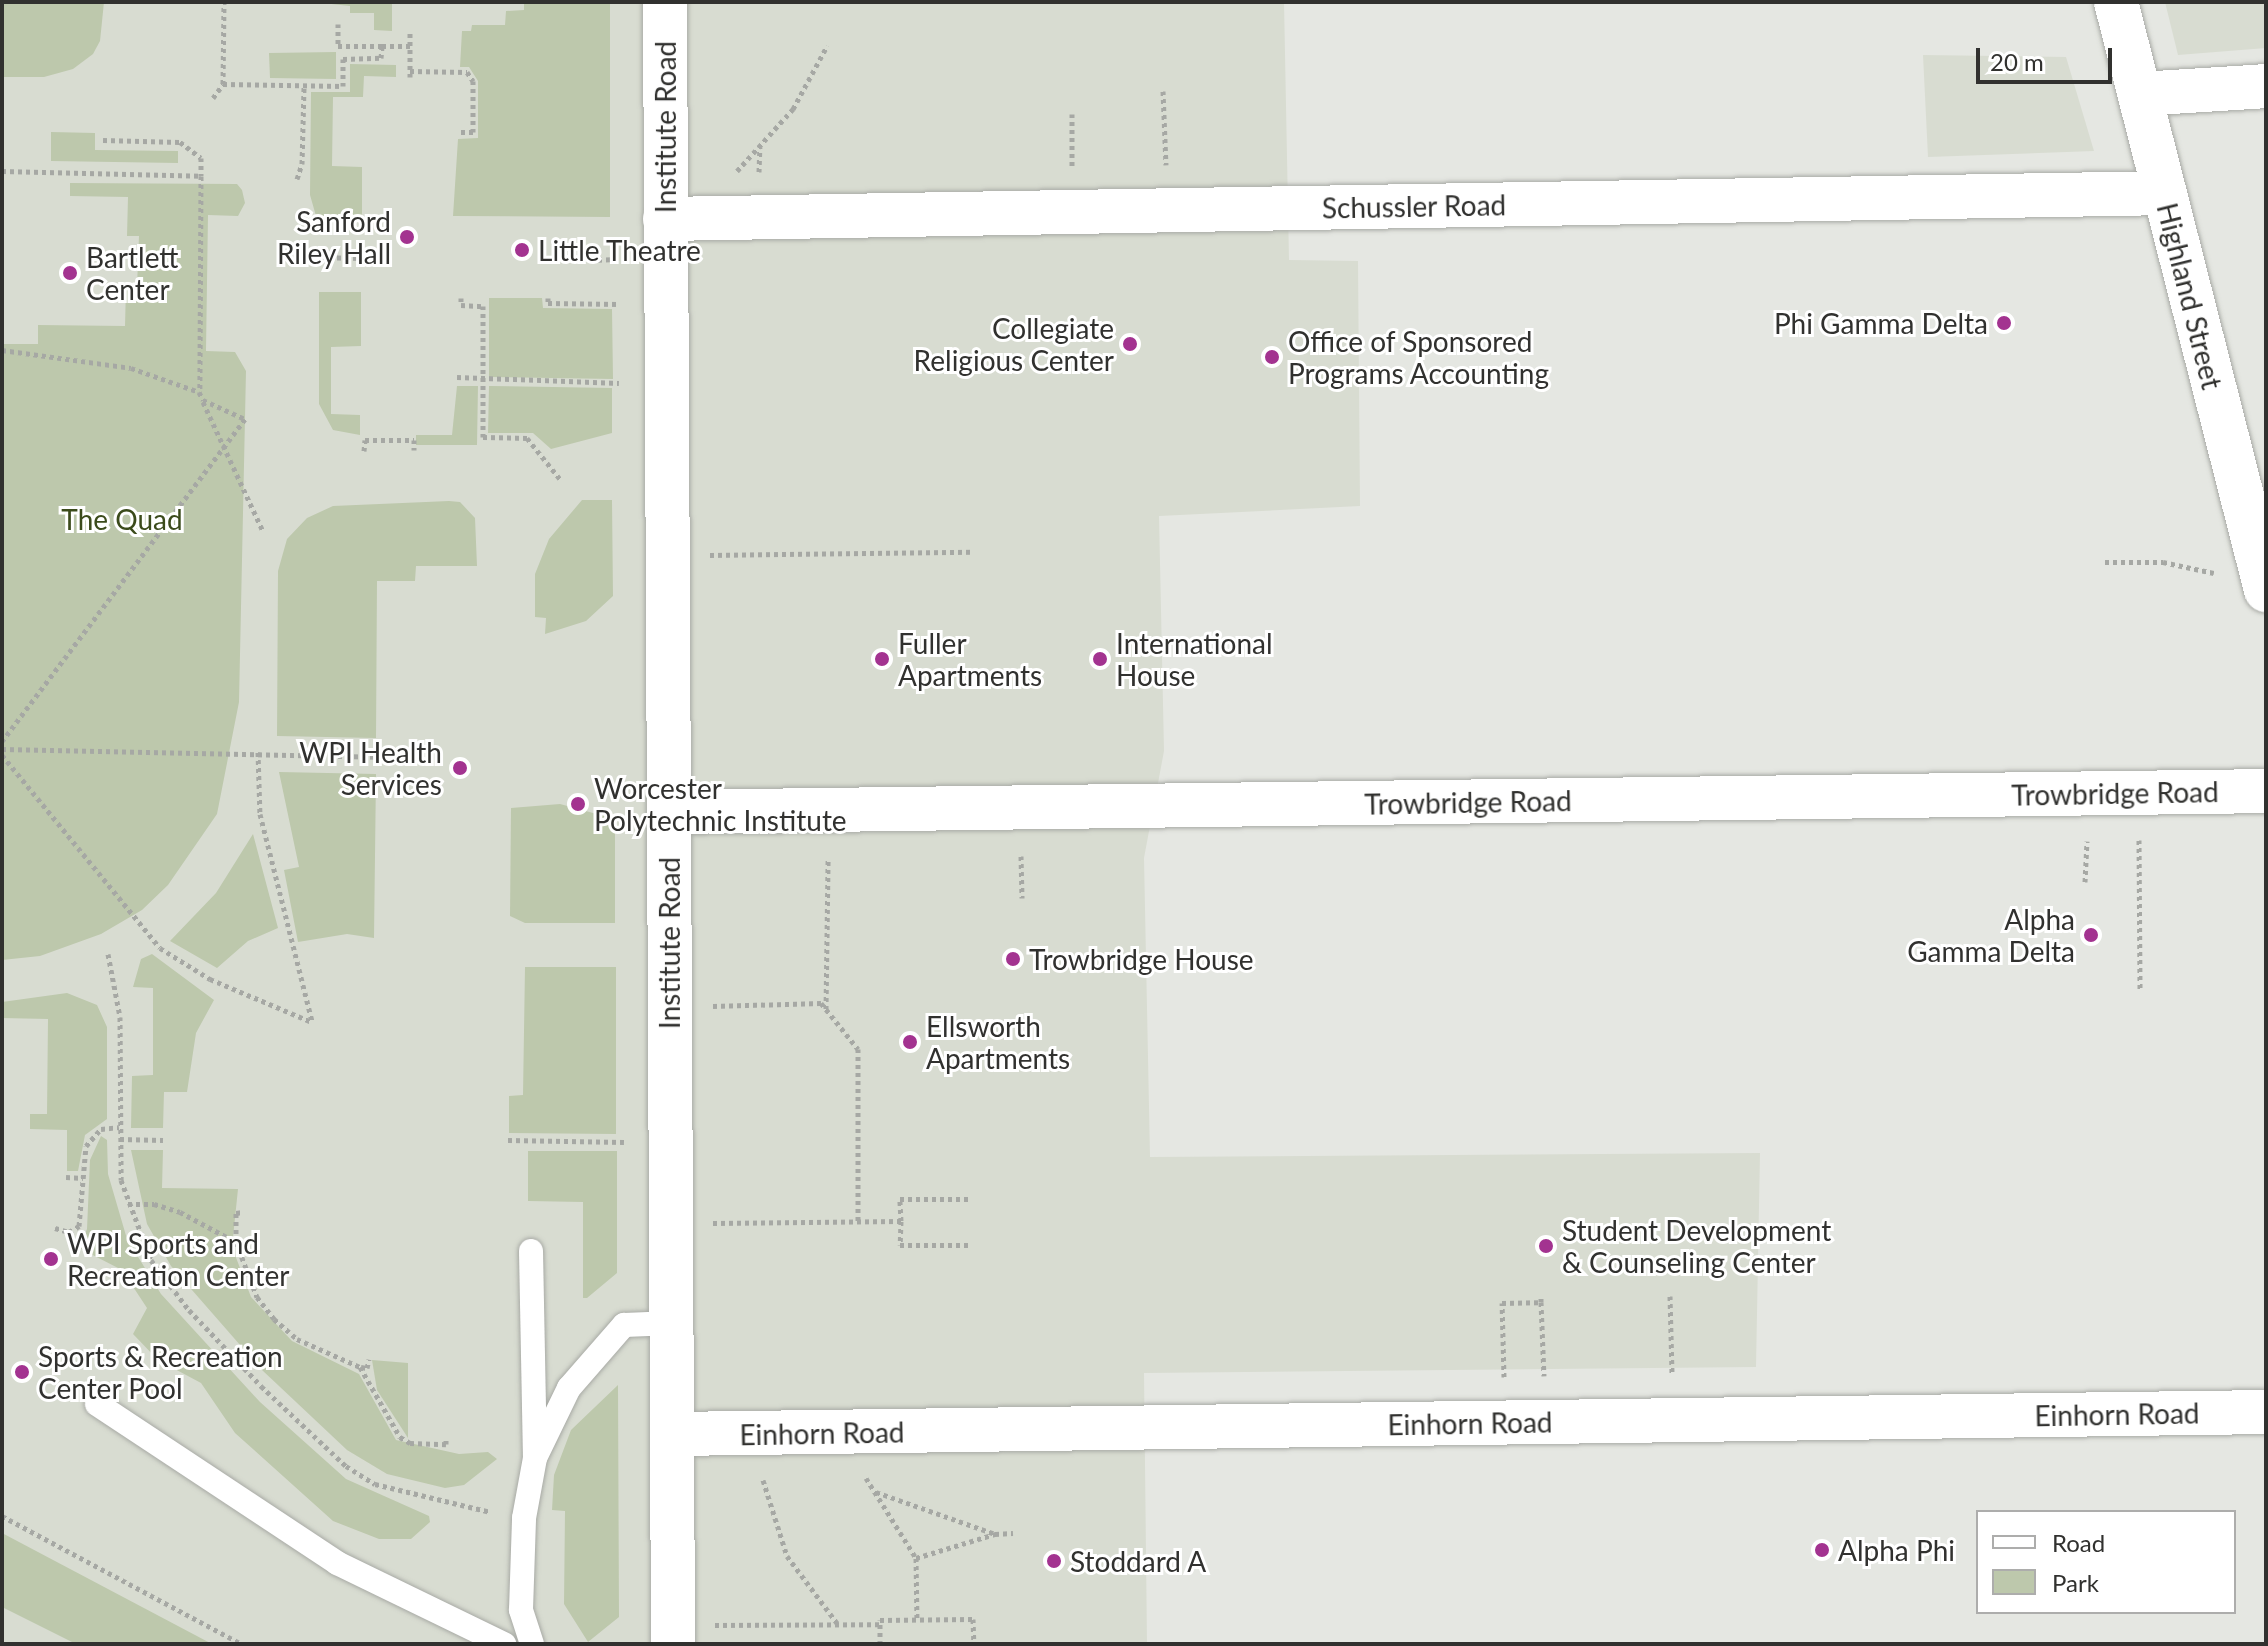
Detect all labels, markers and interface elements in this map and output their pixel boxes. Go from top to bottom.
scale bar [1980,32,2116,82]
street label: Institute Road [648,41,682,213]
text: 20 m [1990,47,2044,76]
street label: Schussler Road [1321,188,1507,224]
street label: Highland Street [2151,199,2229,393]
place label: Sanford Riley Hall [276,204,391,270]
marker: Sanford Riley Hall [398,228,416,246]
place label: Little Theatre [538,233,702,267]
place label: Bartlett Center [86,240,178,306]
marker: Little Theatre [513,241,531,259]
marker: Bartlett Center [61,264,79,282]
place label: Phi Gamma Delta [1774,306,1988,340]
place label: Collegiate Religious Center [914,311,1114,377]
marker: Phi Gamma Delta [1995,314,2013,332]
place label: Office of Sponsored Programs Accounting [1288,324,1550,390]
marker: Collegiate Religious Center [1121,335,1139,353]
marker: Office of Sponsored Programs Accounting [1263,348,1281,366]
park label: The Quad [61,502,183,536]
place label: Fuller Apartments [898,626,1042,692]
place label: International House [1116,626,1273,692]
marker: Fuller Apartments [873,650,891,668]
marker: International House [1091,650,1109,668]
place label: WPI Health Services [299,735,442,801]
marker: WPI Health Services [449,757,471,779]
place label: Worcester Polytechnic Institute [594,771,847,837]
street label: Trowbridge Road [2011,774,2219,812]
street label: Trowbridge Road [1364,783,1572,821]
marker: Worcester Polytechnic Institute [569,795,587,813]
street label: Institute Road [652,857,686,1029]
place label: Alpha Gamma Delta [1907,902,2075,968]
marker: Alpha Gamma Delta [2082,926,2100,944]
place label: Trowbridge House [1029,942,1254,976]
marker: Trowbridge House [1004,950,1022,968]
place label: Ellsworth Apartments [926,1009,1070,1075]
marker: Ellsworth Apartments [901,1033,919,1051]
place label: Student Development & Counseling Center [1562,1213,1831,1279]
place label: WPI Sports and Recreation Center [67,1226,289,1292]
marker: Student Development & Counseling Center [1537,1237,1555,1255]
marker: WPI Sports and Recreation Center [42,1250,60,1268]
place label: Sports & Recreation Center Pool [38,1339,283,1405]
marker: Sports & Recreation Center Pool [13,1363,31,1381]
street label: Einhorn Road [2034,1396,2200,1432]
street label: Einhorn Road [1387,1405,1553,1441]
street label: Einhorn Road [739,1415,905,1451]
legend [1976,1510,2236,1614]
text: Road [2052,1528,2105,1557]
place label: Alpha Phi [1838,1533,1955,1567]
marker: Alpha Phi [1813,1541,1831,1559]
place label: Stoddard A [1070,1544,1207,1578]
marker: Stoddard A [1045,1552,1063,1570]
text: Park [2052,1568,2099,1597]

